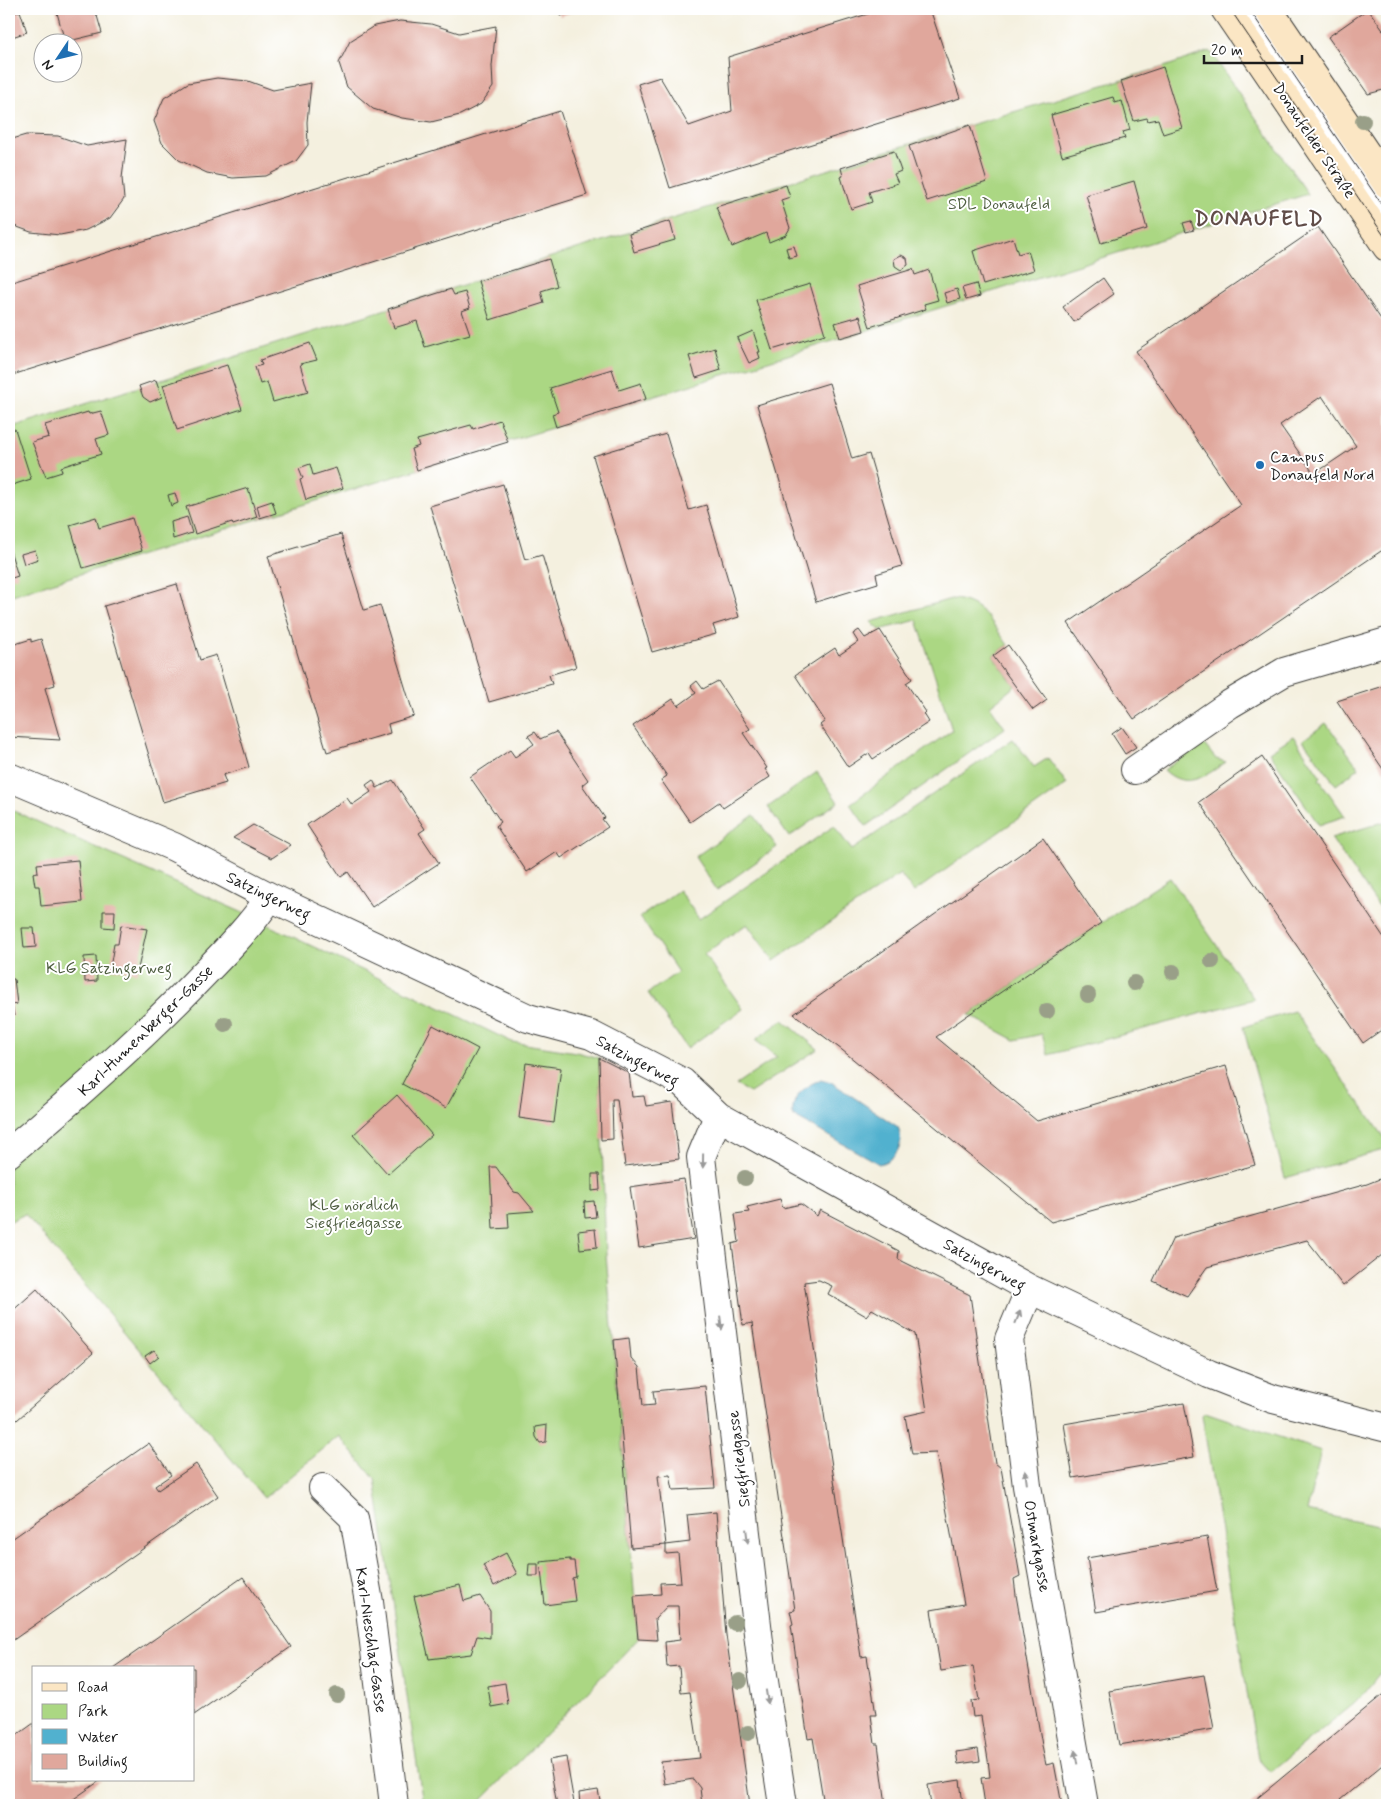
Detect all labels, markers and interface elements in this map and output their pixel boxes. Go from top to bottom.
north arrow [32,32,82,82]
scale bar [1204,32,1301,64]
text: 20 m [1211,41,1243,61]
text: N [38,56,58,74]
street label: Donaufelder Straße [1267,79,1360,203]
park label: SDL Donaufeld [948,194,1050,215]
district label: DONAUFELD [1194,205,1324,233]
place label: Campus Donaufeld Nord [1270,447,1374,486]
marker: Campus Donaufeld Nord [1254,459,1266,471]
street label: Satzingerweg [222,867,314,927]
park label: KLG Satzingerweg [46,958,172,980]
street label: Karl-Humenberger-Gasse [74,961,219,1102]
street label: Satzingerweg [592,1031,683,1093]
one-way arrow [699,1154,707,1170]
park label: KLG nördlich Siegfriedgasse [305,1195,403,1235]
street label: Satzingerweg [939,1234,1029,1297]
one-way arrow [1014,1309,1022,1324]
one-way arrow [717,1315,725,1331]
street label: Siegfriedgasse [723,1409,757,1508]
one-way arrow [1022,1468,1030,1484]
street label: Ostmarkgasse [1018,1499,1055,1594]
one-way arrow [743,1528,751,1544]
street label: Karl-Nieschlag-Gasse [349,1566,391,1714]
legend [32,1666,195,1782]
text: Road [78,1678,108,1698]
one-way arrow [763,1690,771,1706]
text: Park [78,1702,108,1722]
text: Water [78,1728,118,1748]
one-way arrow [1071,1749,1079,1765]
text: Building [78,1752,128,1773]

